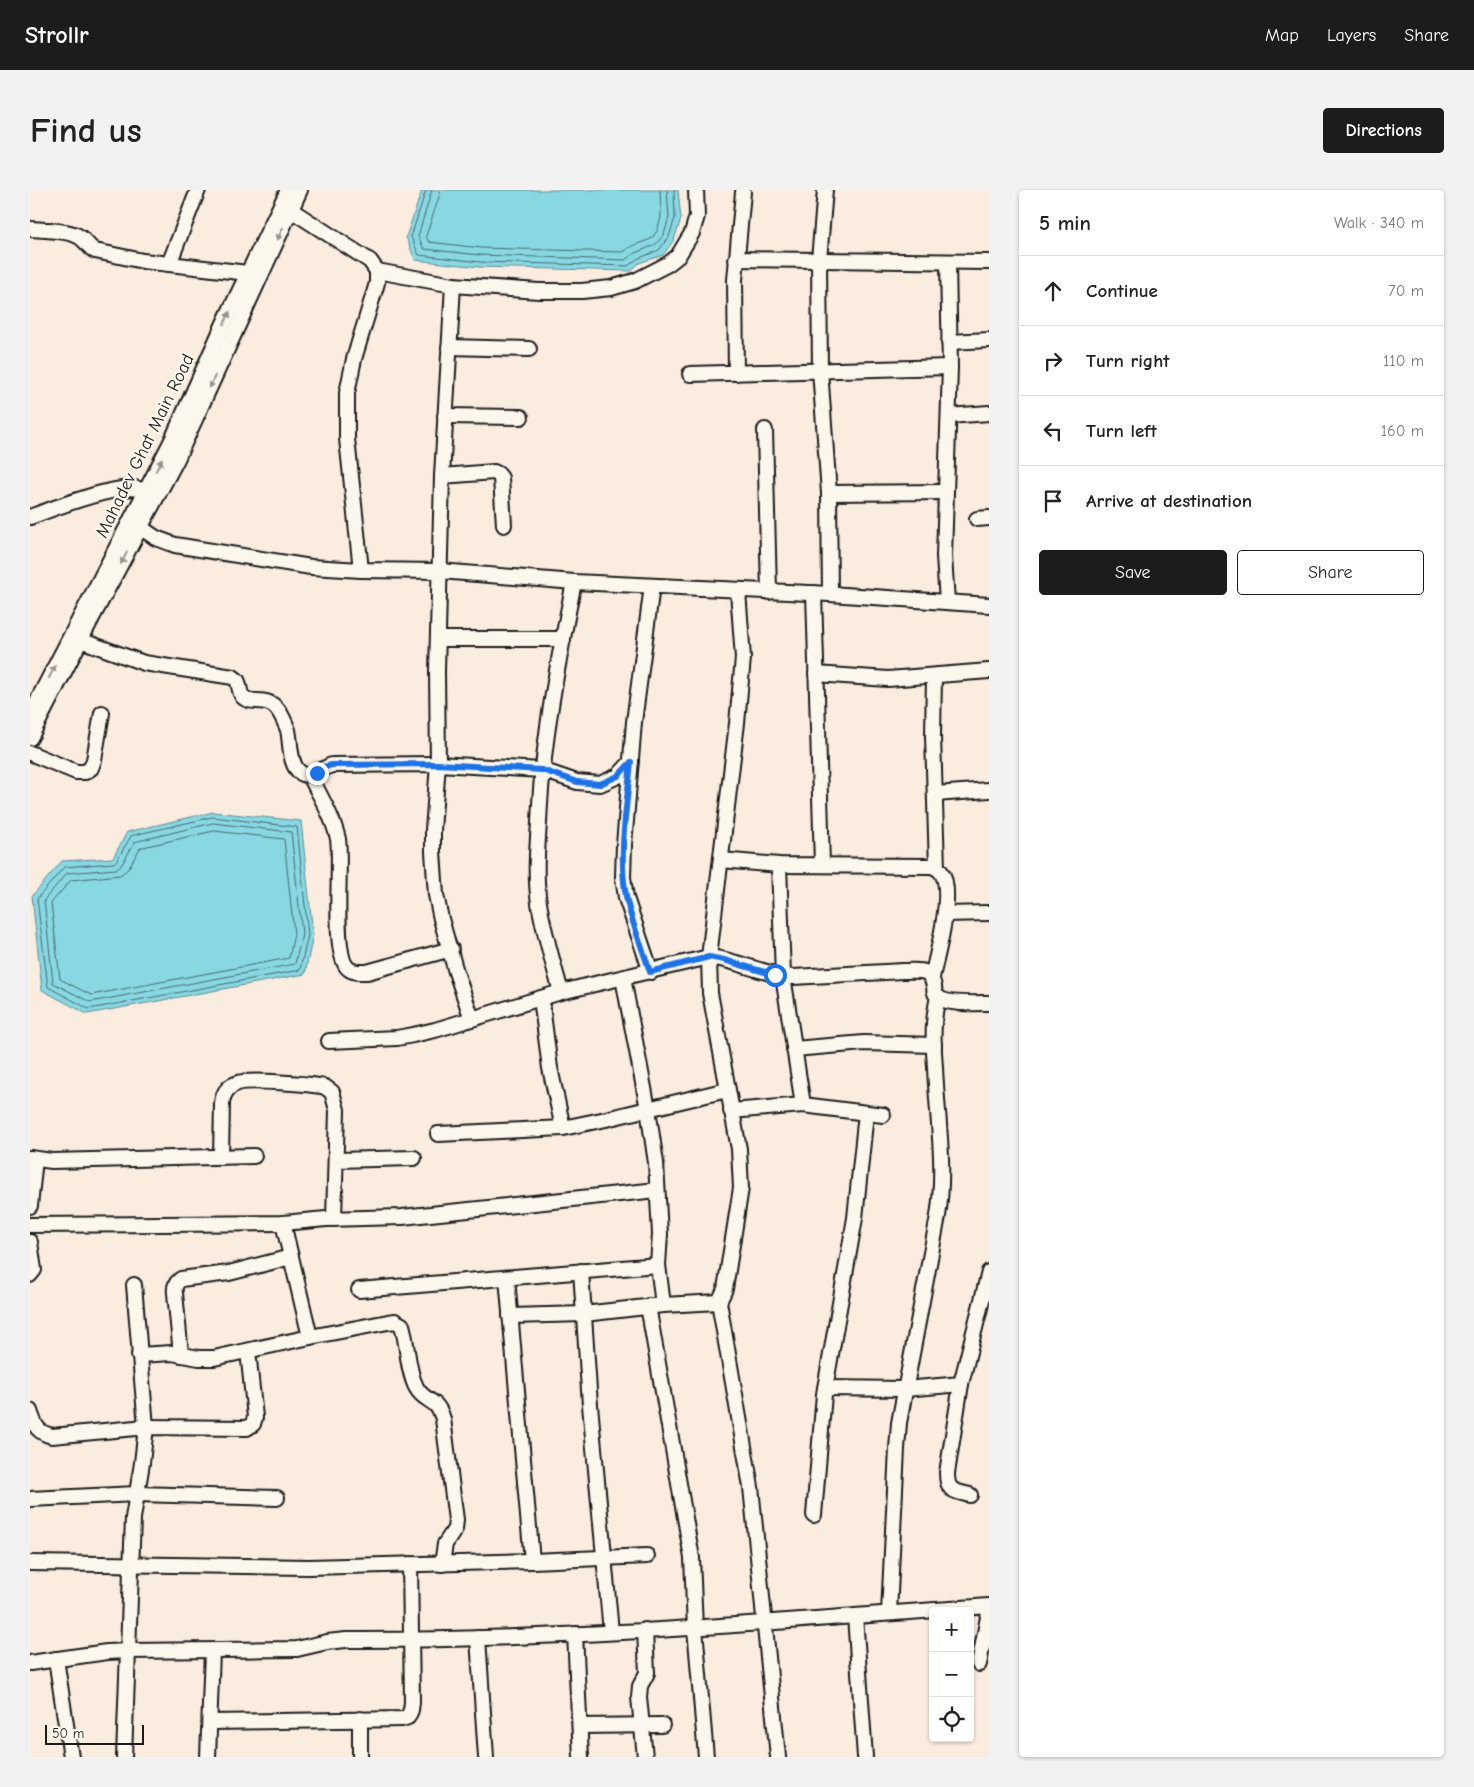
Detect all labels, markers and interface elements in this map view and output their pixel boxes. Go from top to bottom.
text: Strollr [25,21,89,49]
text: Map [1265,25,1299,46]
text: Layers [1327,25,1376,46]
text: Share [1404,25,1449,46]
button: Directions [1323,108,1444,153]
text: Find us [30,110,142,151]
text: 5 min [1039,211,1091,235]
text: Walk · 340 m [1334,214,1424,232]
one-way arrow [275,227,283,241]
icon: ahead [1039,277,1067,305]
text: Continue [1086,280,1158,302]
text: 70 m [1388,282,1424,300]
one-way arrow [223,311,231,325]
icon: right [1039,347,1067,375]
text: Turn right [1086,350,1170,372]
street label: Mahadev Ghat Main Road [91,351,199,541]
text: 110 m [1383,352,1424,370]
one-way arrow [208,375,216,389]
icon: left [1039,417,1067,445]
text: Turn left [1086,420,1157,442]
text: 160 m [1381,422,1424,440]
one-way arrow [155,458,163,473]
icon: arrive [1039,487,1067,515]
text: Arrive at destination [1086,490,1252,512]
button: Save [1039,550,1227,595]
button: Share [1237,550,1424,595]
one-way arrow [119,552,128,565]
one-way arrow [48,665,56,679]
route end [306,762,329,785]
route start [764,964,787,987]
map controls [929,1607,974,1742]
button: + [929,1607,974,1652]
button: − [929,1652,974,1697]
button: locate [929,1697,974,1742]
scale bar [45,1722,144,1745]
text: 50 m [52,1725,84,1742]

